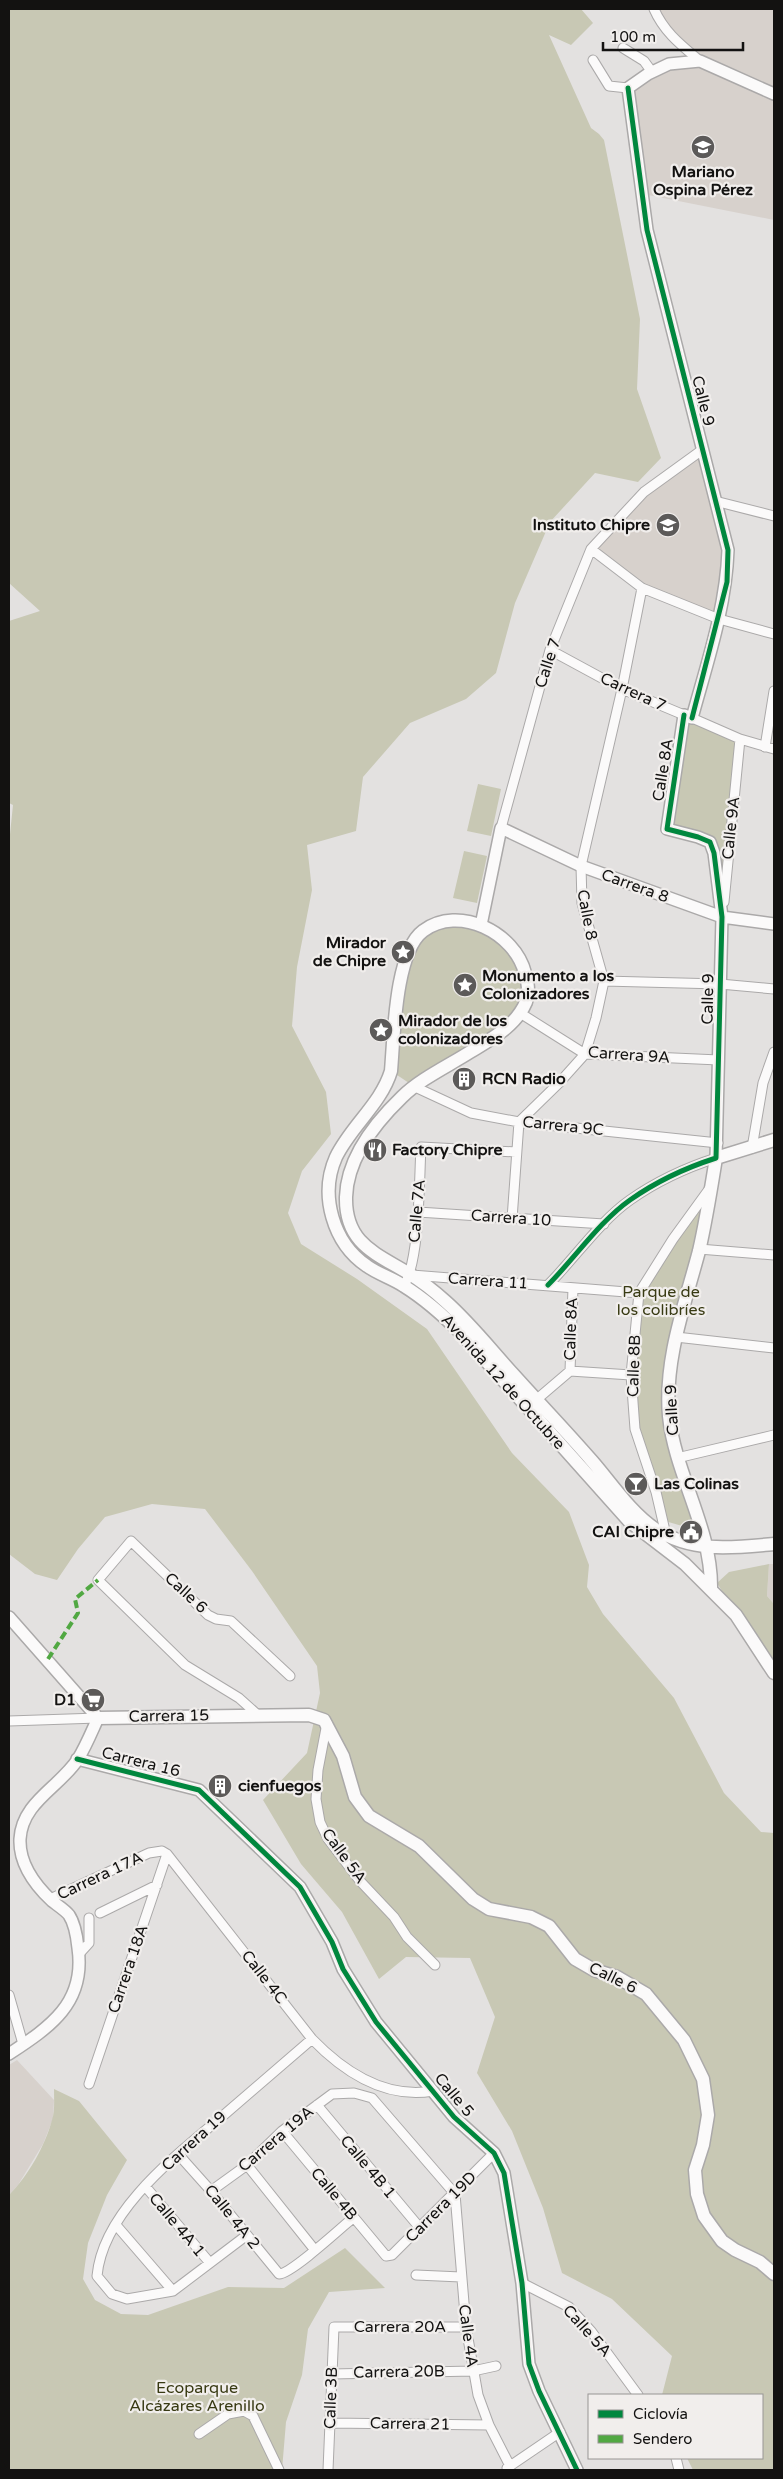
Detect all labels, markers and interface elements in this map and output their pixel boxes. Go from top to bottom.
scale bar [603,20,743,52]
text: 100 m [610,28,656,46]
school or university icon: Mariano Ospina Pérez [690,134,716,160]
place label: Mariano Ospina Pérez [653,162,753,200]
street label: Calle 9 [687,374,719,428]
school or university icon: Instituto Chipre [655,512,681,538]
place label: Instituto Chipre [533,515,650,535]
street label: Calle 7 [531,635,565,691]
street label: Carrera 7 [597,668,669,716]
street label: Calle 8A [648,737,678,803]
street label: Calle 9A [718,795,744,861]
street label: Carrera 8 [598,865,672,907]
street label: Calle 8 [572,888,602,942]
place label: Mirador de Chipre [313,933,387,971]
place icon: Mirador de Chipre [390,939,416,965]
place label: Monumento a los Colonizadores [482,966,614,1004]
place icon: Monumento a los Colonizadores [452,972,478,998]
street label: Calle 9 [698,973,718,1025]
place label: Mirador de los colonizadores [398,1011,508,1049]
place icon: Mirador de los colonizadores [368,1017,394,1043]
street label: Carrera 9A [587,1042,671,1068]
building icon: RCN Radio [451,1066,477,1092]
place label: RCN Radio [482,1069,566,1089]
street label: Carrera 9C [521,1112,605,1140]
restaurant icon: Factory Chipre [362,1137,388,1163]
place label: Factory Chipre [392,1140,503,1160]
street label: Calle 7A [404,1179,430,1243]
street label: Carrera 10 [470,1205,552,1231]
street label: Carrera 11 [447,1268,529,1294]
park label: Parque de los colibríes [617,1282,705,1320]
street label: Calle 8A [560,1297,582,1361]
street label: Avenida 12 de Octubre [437,1310,569,1454]
street label: Calle 8B [623,1334,645,1398]
street label: Calle 9 [661,1384,683,1436]
bar icon: Las Colinas [623,1471,649,1497]
place label: Las Colinas [654,1474,739,1494]
public building icon: CAI Chipre [678,1519,704,1545]
place label: CAI Chipre [592,1522,674,1542]
street label: Calle 6 [160,1568,212,1618]
supermarket icon: D1 [80,1687,106,1713]
place label: D1 [54,1690,76,1710]
street label: Carrera 15 [129,1705,209,1727]
street label: Carrera 16 [99,1743,183,1781]
building icon: cienfuegos [207,1773,233,1799]
place label: cienfuegos [238,1776,322,1796]
street label: Calle 5A [317,1825,371,1888]
street label: Carrera 17A [54,1847,146,1905]
street label: Carrera 18A [103,1922,153,2016]
street label: Calle 4C [237,1946,291,2008]
street label: Calle 6 [586,1958,640,1998]
street label: Calle 5 [430,2069,478,2121]
street label: Carrera 19A [234,2102,318,2176]
street label: Carrera 19 [157,2107,231,2175]
street label: Calle 4B 1 [336,2131,400,2203]
street label: Calle 4B [306,2164,362,2224]
street label: Carrera 19D [401,2167,481,2247]
street label: Calle 4A 2 [200,2181,264,2253]
street label: Calle 4A 1 [144,2189,210,2261]
street label: Calle 5A [558,2301,616,2361]
street label: Calle 4A [454,2303,482,2369]
street label: Carrera 20A [354,2317,446,2337]
street label: Carrera 20B [353,2361,445,2383]
street label: Calle 3B [320,2366,342,2430]
park label: Ecoparque Alcázares Arenillo [129,2378,265,2416]
legend [588,2394,763,2459]
text: Ciclovía [633,2405,688,2423]
street label: Carrera 21 [370,2413,450,2435]
text: Sendero [633,2430,692,2448]

